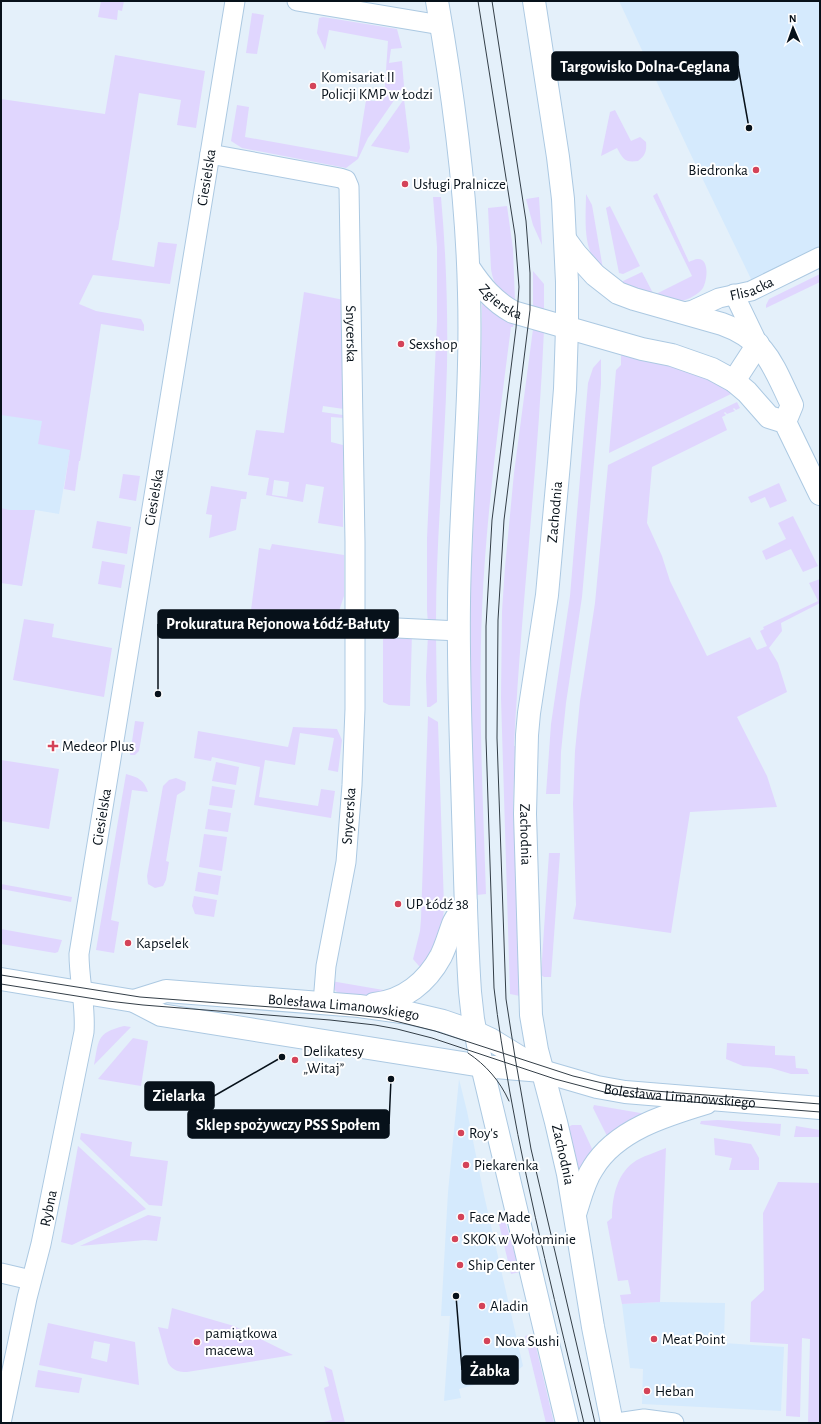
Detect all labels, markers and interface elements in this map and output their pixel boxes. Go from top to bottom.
north arrow [773,8,813,48]
text: N [789,13,797,24]
callout: Targowisko Dolna-Ceglana [552,52,738,80]
text: Targowisko Dolna-Ceglana [560,59,730,75]
place label: Komisariat II Policji KMP w Łodzi [321,70,433,102]
marker: Komisariat II Policji KMP w Łodzi [308,81,318,91]
street label: Ciesielska [194,148,218,207]
place label: Biedronka [688,163,748,178]
marker: Biedronka [751,165,761,175]
place label: Usługi Pralnicze [413,177,506,192]
marker: Usługi Pralnicze [400,179,410,189]
street label: Flisacka [728,274,776,303]
street label: Zgierska [476,281,524,322]
street label: Snycerska [343,305,359,363]
place label: Sexshop [409,337,458,352]
marker: Sexshop [396,339,406,349]
street label: Ciesielska [142,468,166,527]
street label: Zachodnia [545,480,565,543]
callout: Prokuratura Rejonowa Łódź-Bałuty [158,610,398,638]
text: Prokuratura Rejonowa Łódź-Bałuty [166,616,391,633]
place label: Medeor Plus [62,739,134,754]
marker: Medeor Plus [47,740,59,752]
street label: Ciesielska [89,787,113,846]
street label: Snycerska [340,787,358,845]
street label: Zachodnia [517,803,534,866]
place label: UP Łódź 38 [406,897,469,912]
marker: UP Łódź 38 [393,899,403,909]
place label: Kapselek [136,936,189,951]
marker: Kapselek [123,938,133,948]
street label: Bolesława Limanowskiego [267,991,421,1023]
place label: Delikatesy „Witaj” [303,1044,364,1076]
marker: Delikatesy „Witaj” [290,1055,300,1065]
street label: Bolesława Limanowskiego [603,1081,756,1110]
callout: Zielarka [145,1082,214,1110]
text: Zielarka [152,1088,206,1104]
callout: Sklep spożywczy PSS Społem [188,1110,389,1138]
text: Sklep spożywczy PSS Społem [196,1117,380,1134]
street label: Zachodnia [549,1123,577,1186]
place label: Roy's [469,1126,498,1141]
marker: Roy's [456,1128,466,1138]
place label: Piekarenka [474,1158,539,1173]
marker: Piekarenka [461,1160,471,1170]
street label: Rybna [37,1189,59,1228]
place label: Face Made [469,1210,531,1225]
marker: Face Made [456,1212,466,1222]
place label: SKOK w Wołominie [463,1232,576,1247]
marker: SKOK w Wołominie [450,1234,460,1244]
place label: Ship Center [468,1258,535,1273]
marker: Ship Center [455,1260,465,1270]
place label: Aladin [490,1299,528,1314]
marker: Aladin [477,1301,487,1311]
place label: pamiątkowa macewa [205,1326,277,1358]
place label: Meat Point [662,1332,726,1347]
place label: Nova Sushi [495,1334,559,1349]
marker: Meat Point [649,1334,659,1344]
marker: Nova Sushi [482,1336,492,1346]
marker: pamiątkowa macewa [192,1337,202,1347]
callout: Żabka [462,1356,518,1384]
text: Żabka [470,1361,510,1379]
place label: Heban [655,1384,694,1399]
marker: Heban [642,1386,652,1396]

